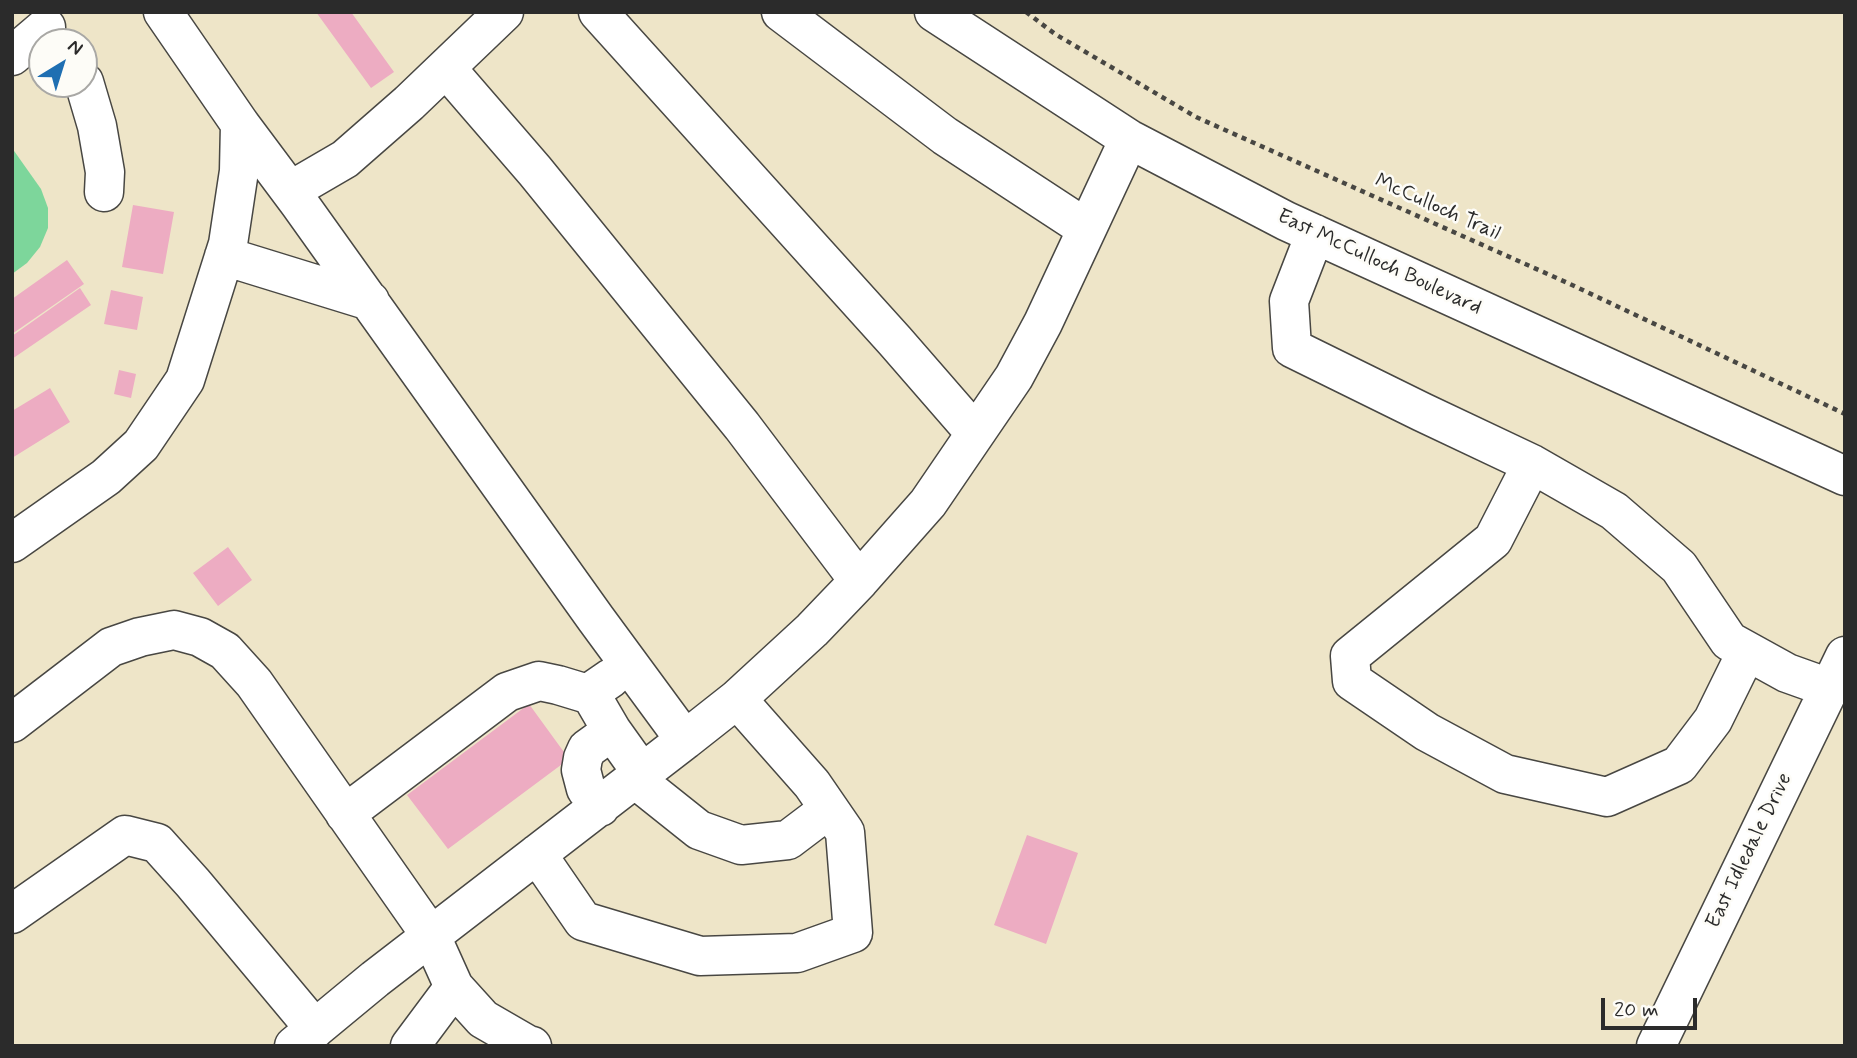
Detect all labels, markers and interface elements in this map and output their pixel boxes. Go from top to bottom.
north arrow [28,28,98,98]
text: N [62,34,88,61]
street label: McCulloch Trail [1370,169,1504,247]
street label: East McCulloch Boulevard [1273,205,1485,321]
street label: East Idledale Drive [1702,769,1798,933]
scale bar [1605,984,1701,1028]
text: 20 m [1614,996,1659,1024]

